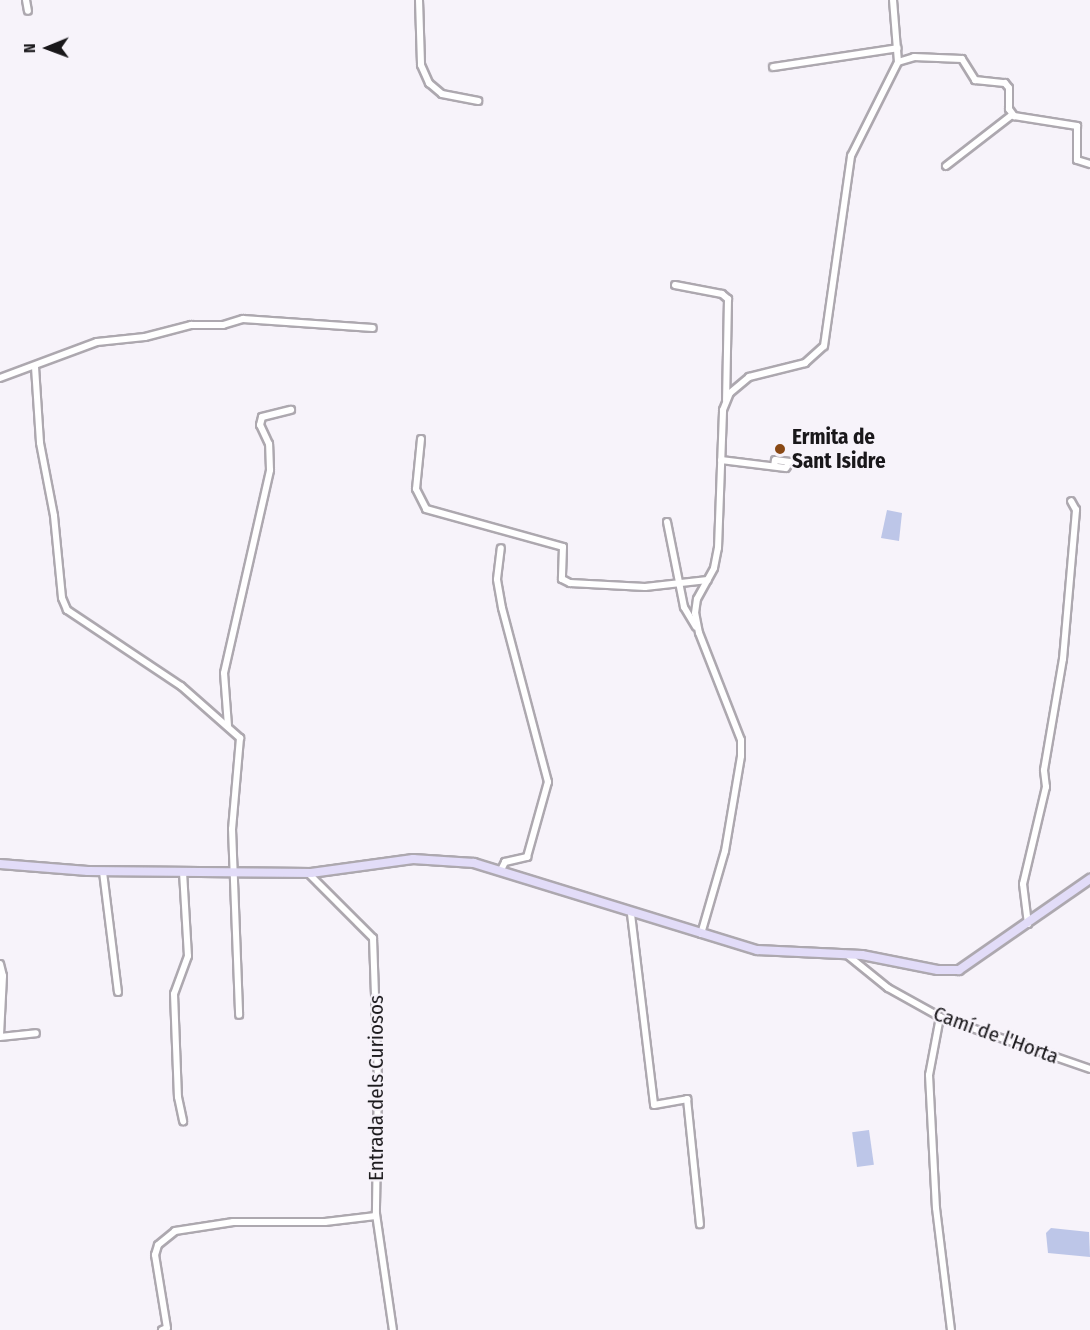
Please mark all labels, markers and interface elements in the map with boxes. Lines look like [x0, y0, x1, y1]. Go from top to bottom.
north arrow [18, 18, 78, 78]
text: N [20, 43, 39, 53]
place label: Ermita de Sant Isidre [792, 424, 886, 474]
marker: Ermita de Sant Isidre [773, 442, 787, 456]
street label: Entrada dels Curiosos [363, 995, 389, 1181]
street label: Camí de l'Horta [930, 1001, 1062, 1069]

